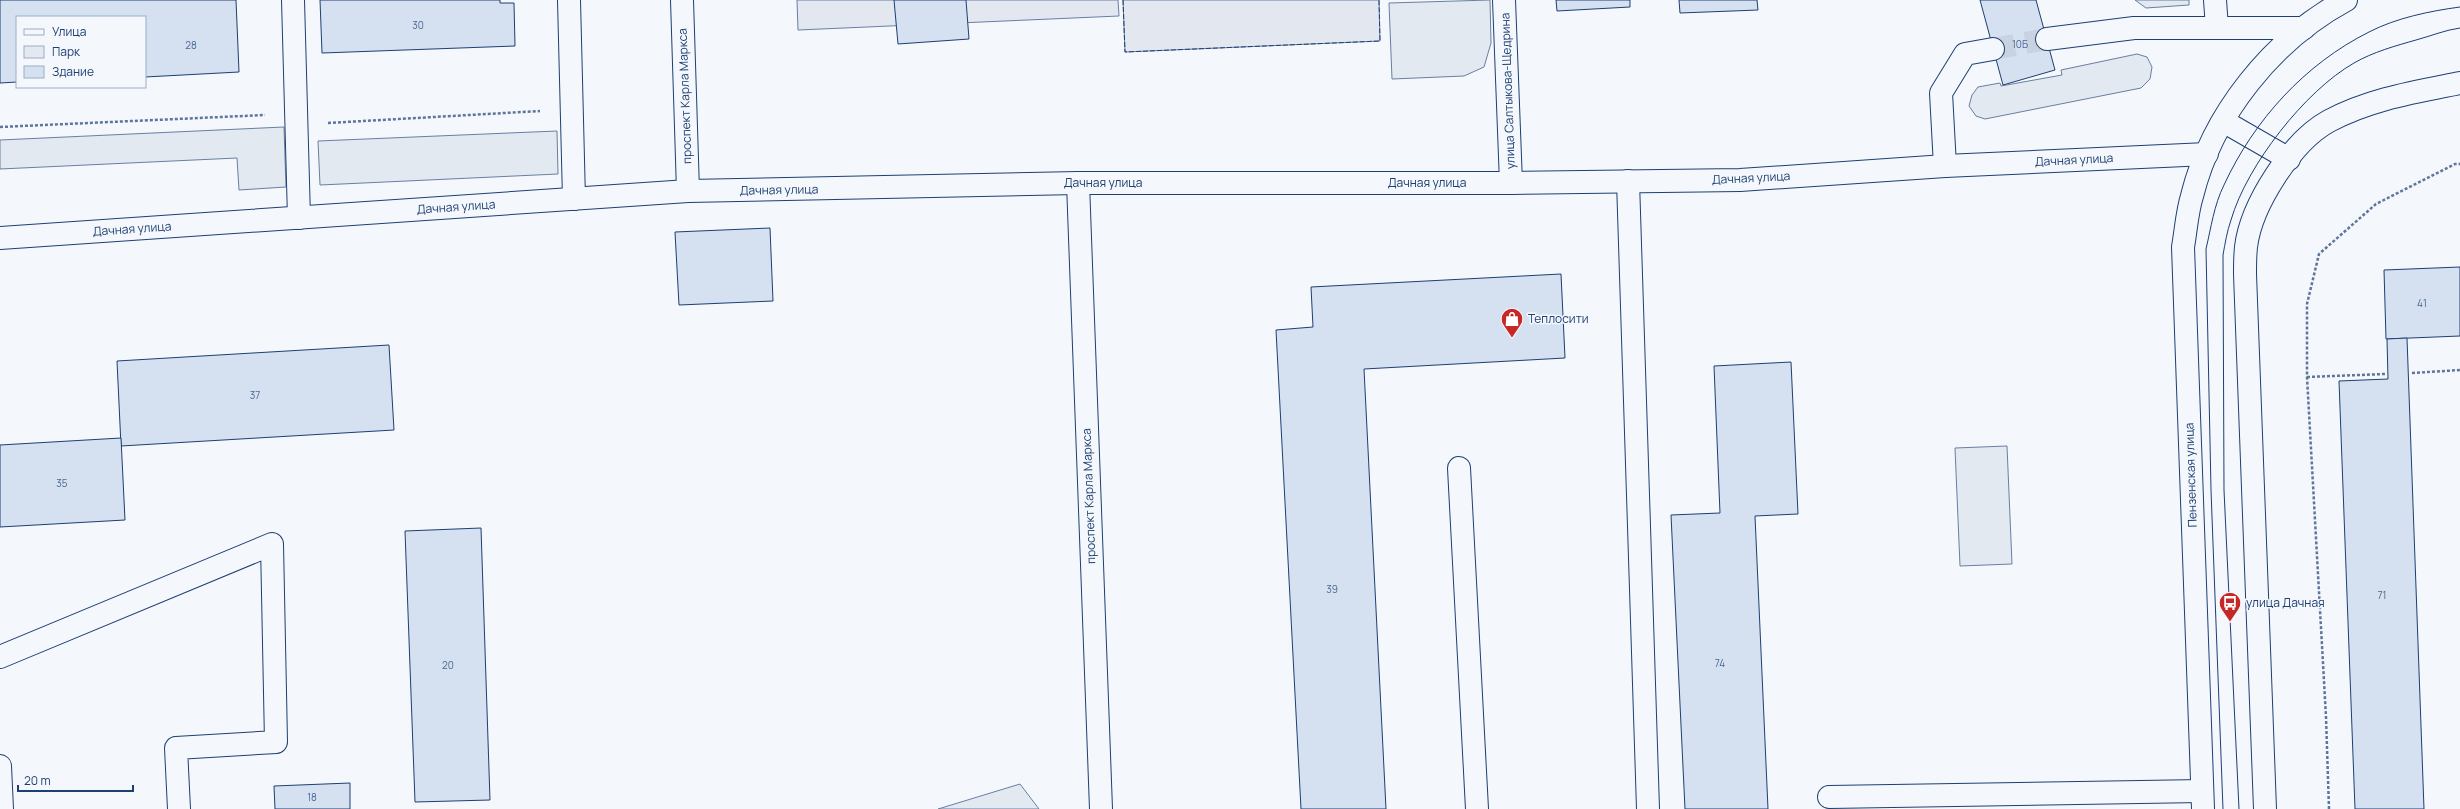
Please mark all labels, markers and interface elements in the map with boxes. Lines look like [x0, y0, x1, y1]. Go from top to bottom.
street label: улица Салтыкова-Щедрина [1496, 12, 1519, 170]
legend [16, 16, 146, 88]
house number: 30 [412, 18, 424, 32]
text: Улица [52, 23, 86, 40]
street label: проспект Карла Маркса [674, 28, 695, 164]
house number: 10Б [2012, 37, 2028, 51]
house number: 28 [185, 38, 197, 52]
text: Парк [52, 43, 81, 60]
text: Здание [52, 63, 94, 80]
street label: Дачная улица [2034, 149, 2114, 170]
street label: Дачная улица [1711, 167, 1791, 188]
street label: Дачная улица [1064, 174, 1142, 191]
street label: Дачная улица [1388, 174, 1466, 191]
street label: Дачная улица [739, 180, 819, 199]
street label: Дачная улица [416, 195, 496, 218]
street label: Дачная улица [92, 217, 172, 240]
house number: 41 [2417, 296, 2427, 310]
shop icon: Теплосити [1499, 306, 1525, 339]
place label: Теплосити [1528, 310, 1589, 327]
house number: 37 [250, 388, 260, 402]
street label: Пензенская улица [2180, 422, 2201, 528]
street label: проспект Карла Маркса [1078, 428, 1099, 564]
house number: 35 [56, 476, 68, 490]
house number: 39 [1326, 582, 1338, 596]
house number: 71 [2378, 588, 2386, 602]
bus stop icon: улица Дачная [2217, 590, 2243, 623]
place label: улица Дачная [2246, 594, 2325, 611]
house number: 74 [1715, 656, 1725, 670]
house number: 20 [442, 658, 454, 672]
scale bar [18, 767, 133, 793]
text: 20 m [24, 772, 51, 789]
house number: 18 [307, 790, 317, 804]

